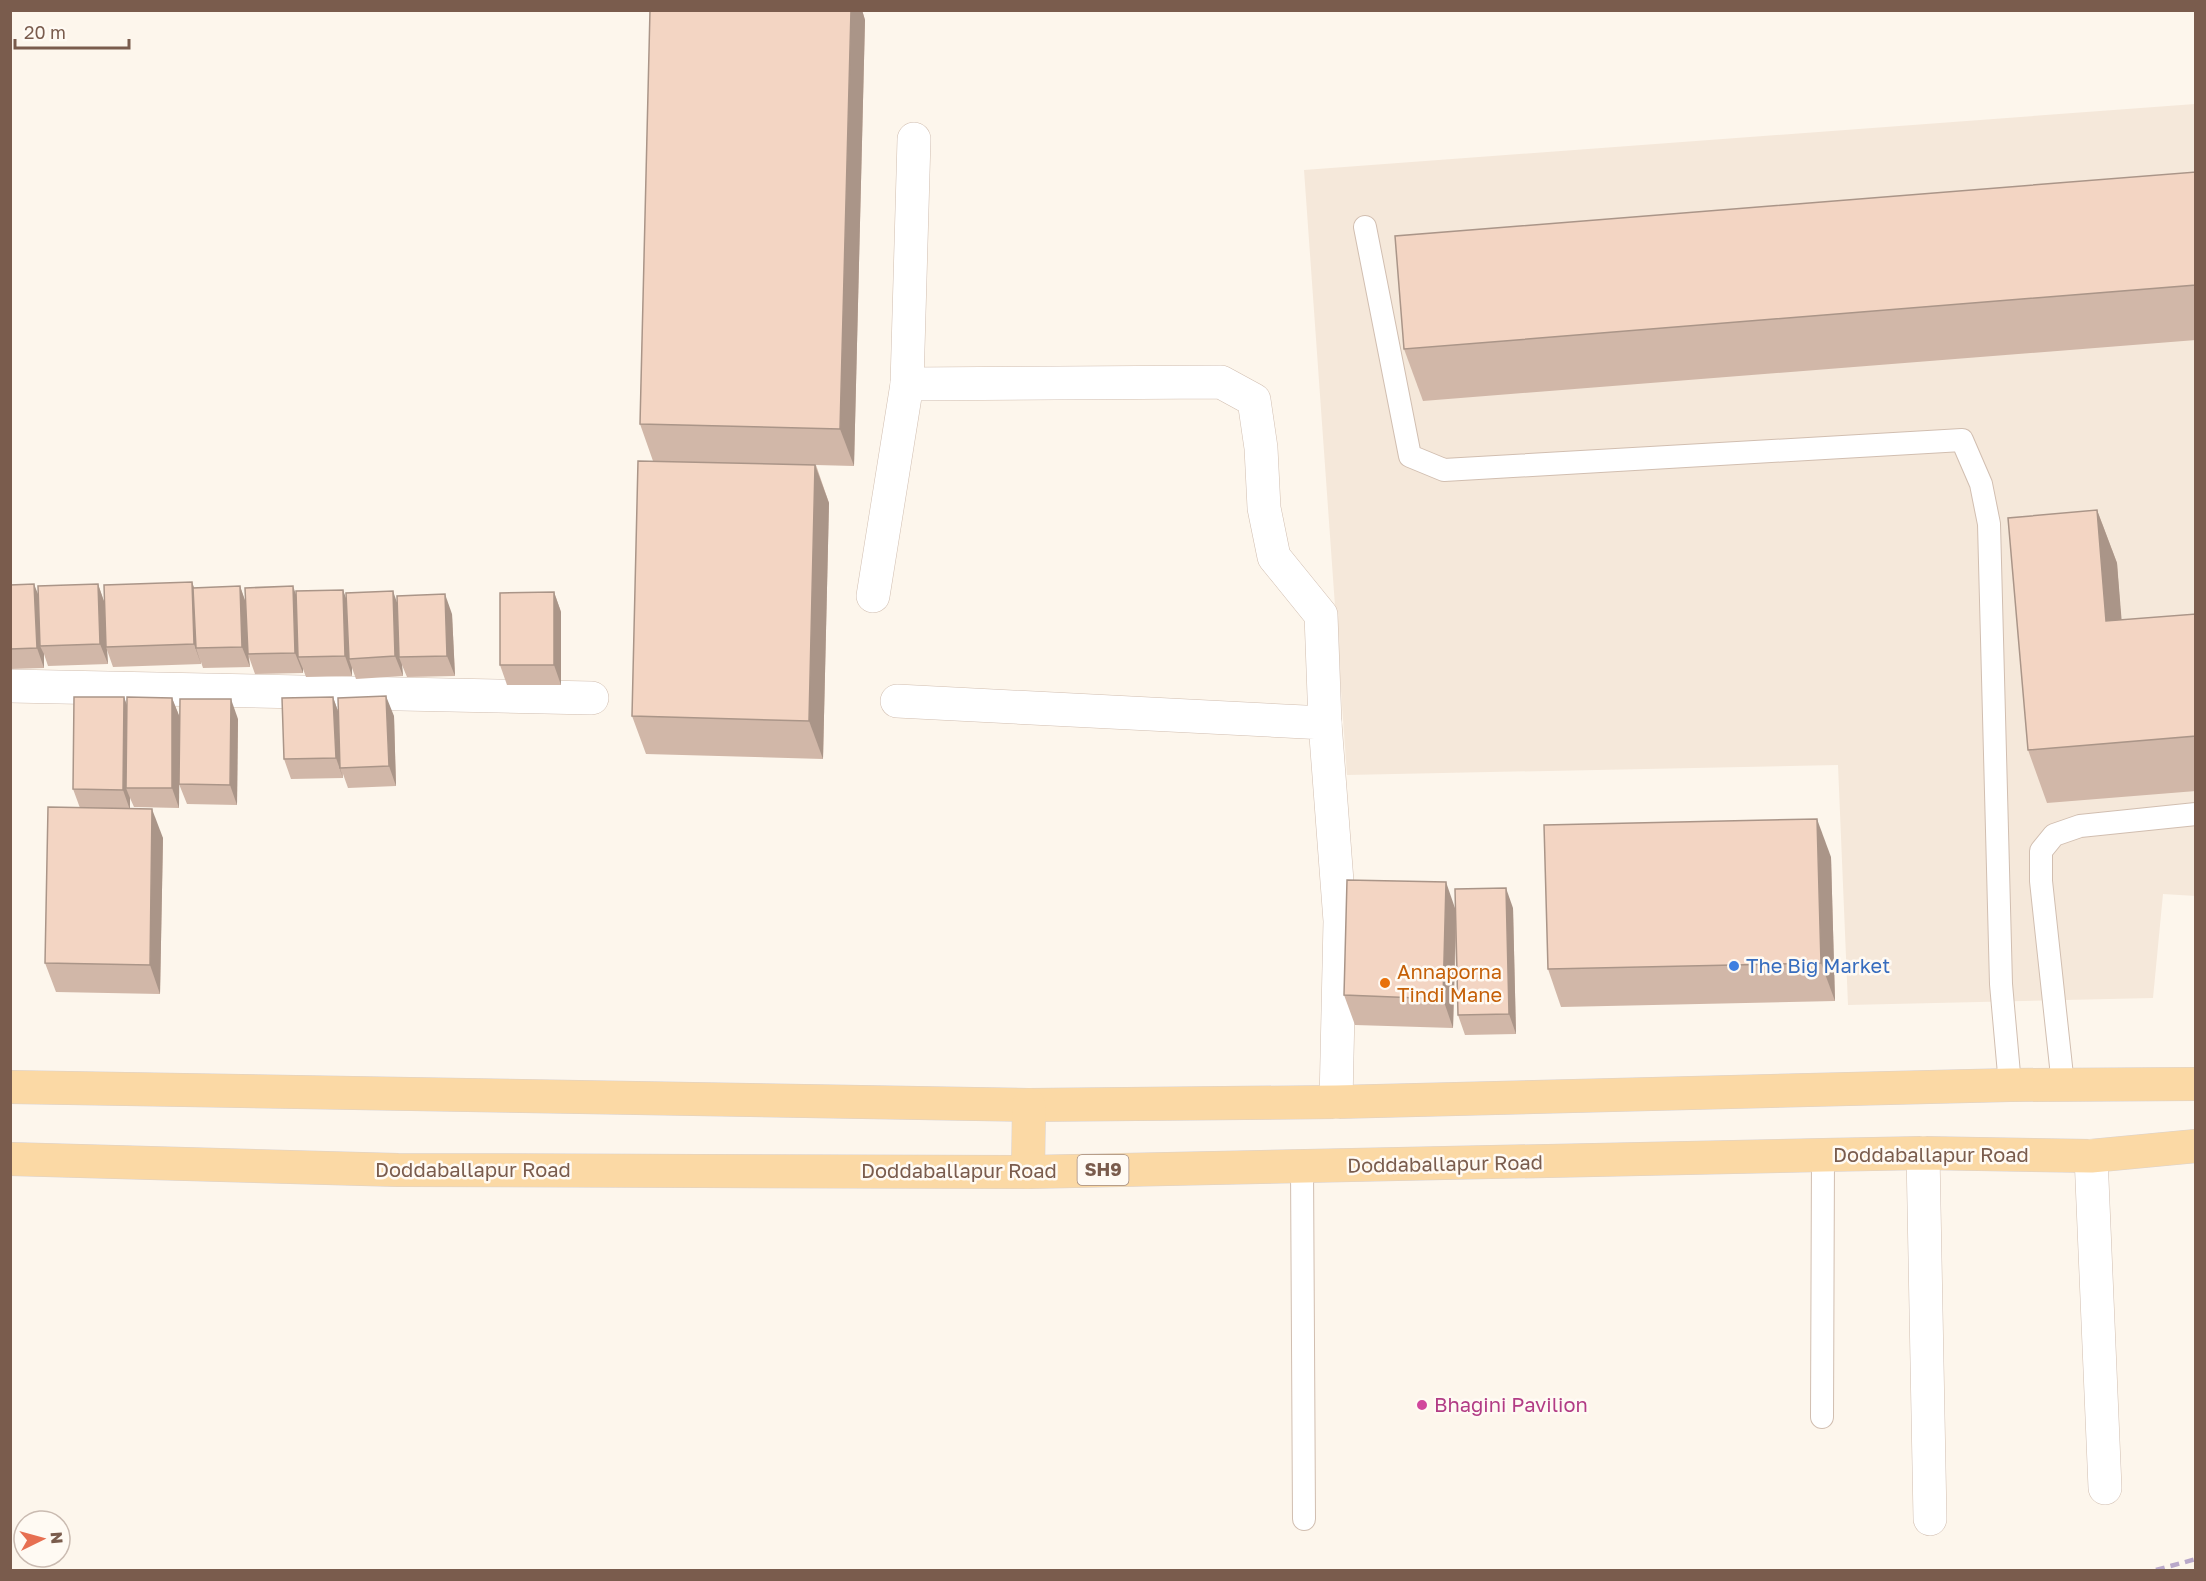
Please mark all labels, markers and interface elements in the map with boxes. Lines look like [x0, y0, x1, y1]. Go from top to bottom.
scale bar [15, 12, 129, 50]
text: 20 m [24, 21, 66, 43]
place label: The Big Market [1746, 953, 1890, 977]
place label: Annaporna Tindi Mane [1397, 959, 1502, 1006]
marker: The Big Market [1727, 959, 1741, 973]
marker: Annaporna Tindi Mane [1378, 976, 1392, 990]
street label: Doddaballapur Road [1833, 1142, 2029, 1166]
street label: Doddaballapur Road [1347, 1149, 1543, 1177]
road number: SH9 [1078, 1155, 1128, 1185]
street label: Doddaballapur Road [375, 1157, 571, 1181]
street label: Doddaballapur Road [861, 1158, 1057, 1182]
place label: Bhagini Pavilion [1434, 1392, 1588, 1416]
marker: Bhagini Pavilion [1415, 1398, 1429, 1412]
north arrow [12, 1509, 72, 1569]
text: N [46, 1531, 67, 1545]

